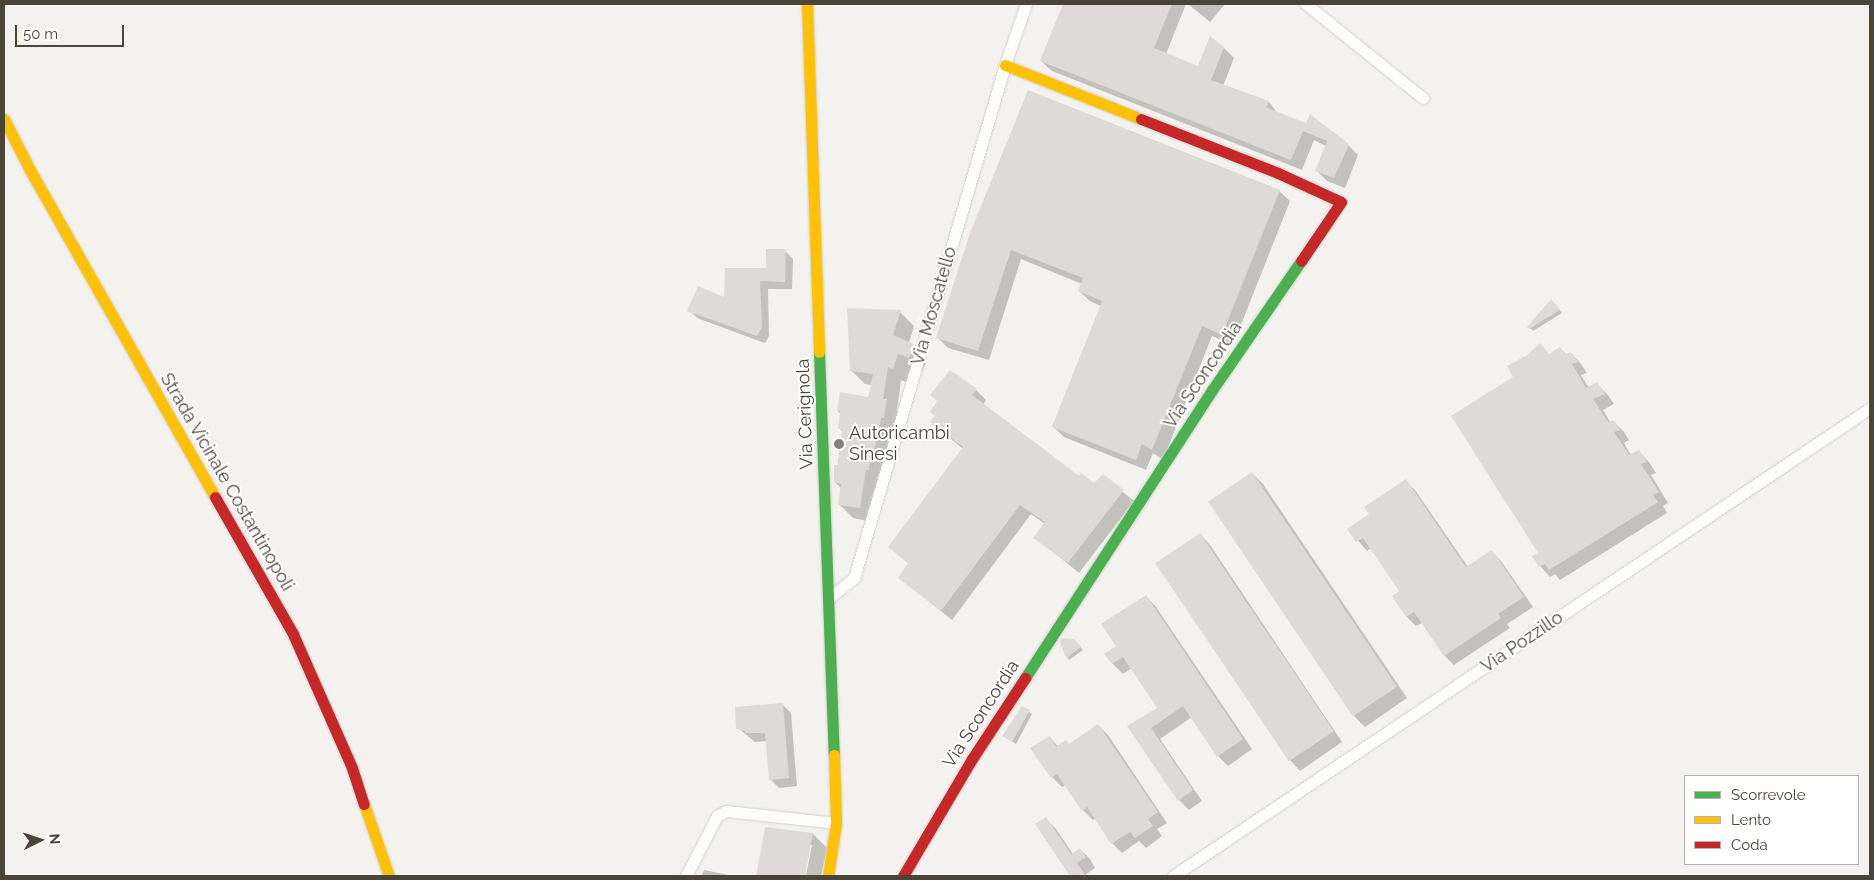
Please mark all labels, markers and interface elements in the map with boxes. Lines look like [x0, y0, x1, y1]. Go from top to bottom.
scale bar [18, 15, 126, 47]
text: 50 m [23, 25, 58, 43]
street label: Via Moscatello [907, 244, 961, 368]
street label: Via Sconcordia [1159, 318, 1247, 432]
street label: Via Cerignola [792, 358, 818, 470]
street label: Strada Vicinale Costantinopoli [156, 369, 298, 595]
place label: Autoricambi Sinesi [849, 423, 950, 466]
marker: Autoricambi Sinesi [833, 438, 845, 450]
street label: Via Pozzillo [1477, 607, 1567, 677]
street label: Via Sconcordia [938, 656, 1024, 772]
legend [1684, 775, 1859, 865]
text: Scorrevole [1731, 786, 1806, 804]
text: Lento [1731, 811, 1771, 829]
north arrow [15, 815, 65, 865]
text: N [47, 833, 63, 845]
text: Coda [1731, 836, 1768, 854]

